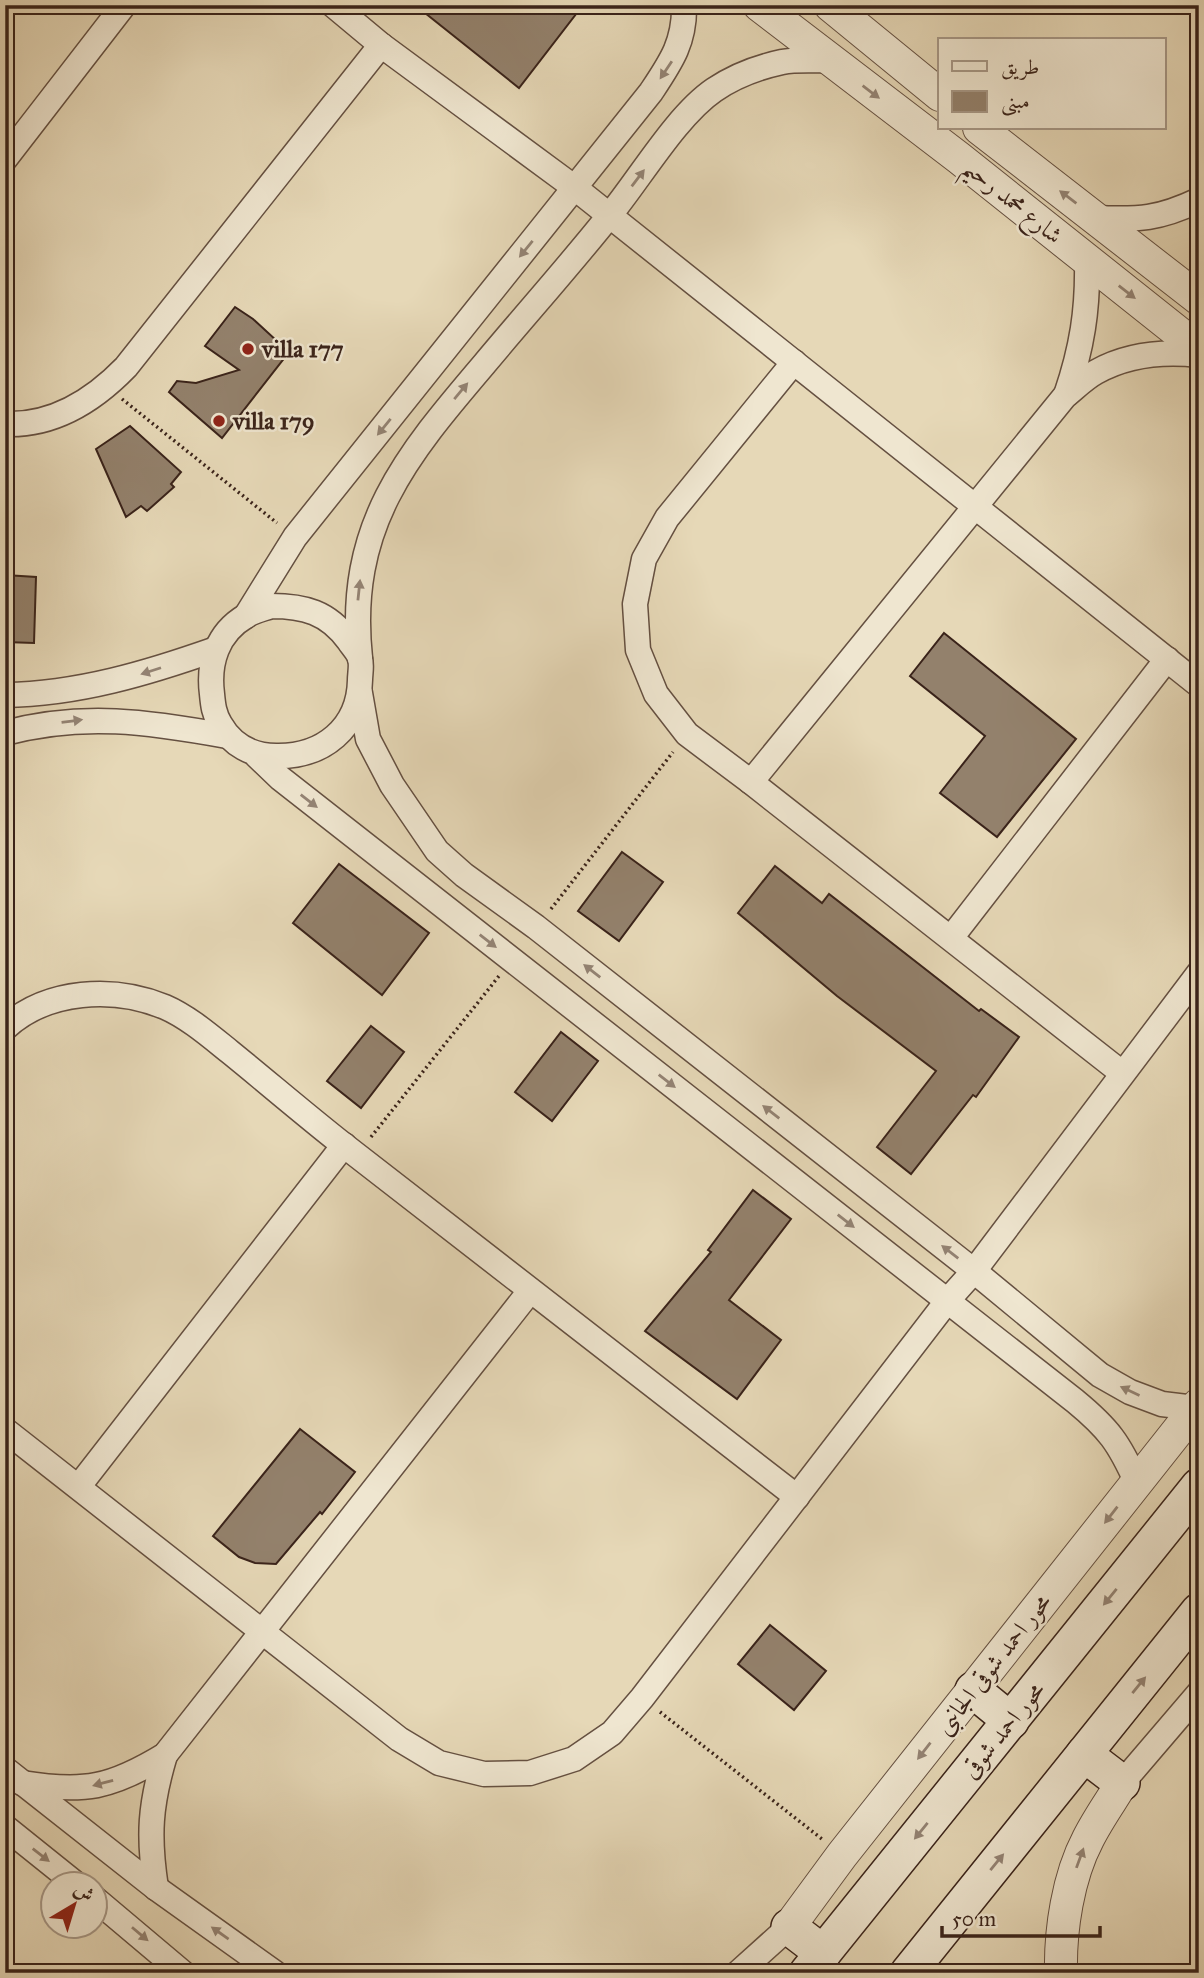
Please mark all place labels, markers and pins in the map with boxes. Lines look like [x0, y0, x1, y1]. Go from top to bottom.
place label: villa 177 [261, 334, 344, 364]
marker: villa 177 [240, 341, 256, 357]
place label: villa 179 [232, 406, 315, 436]
marker: villa 179 [211, 413, 227, 429]

